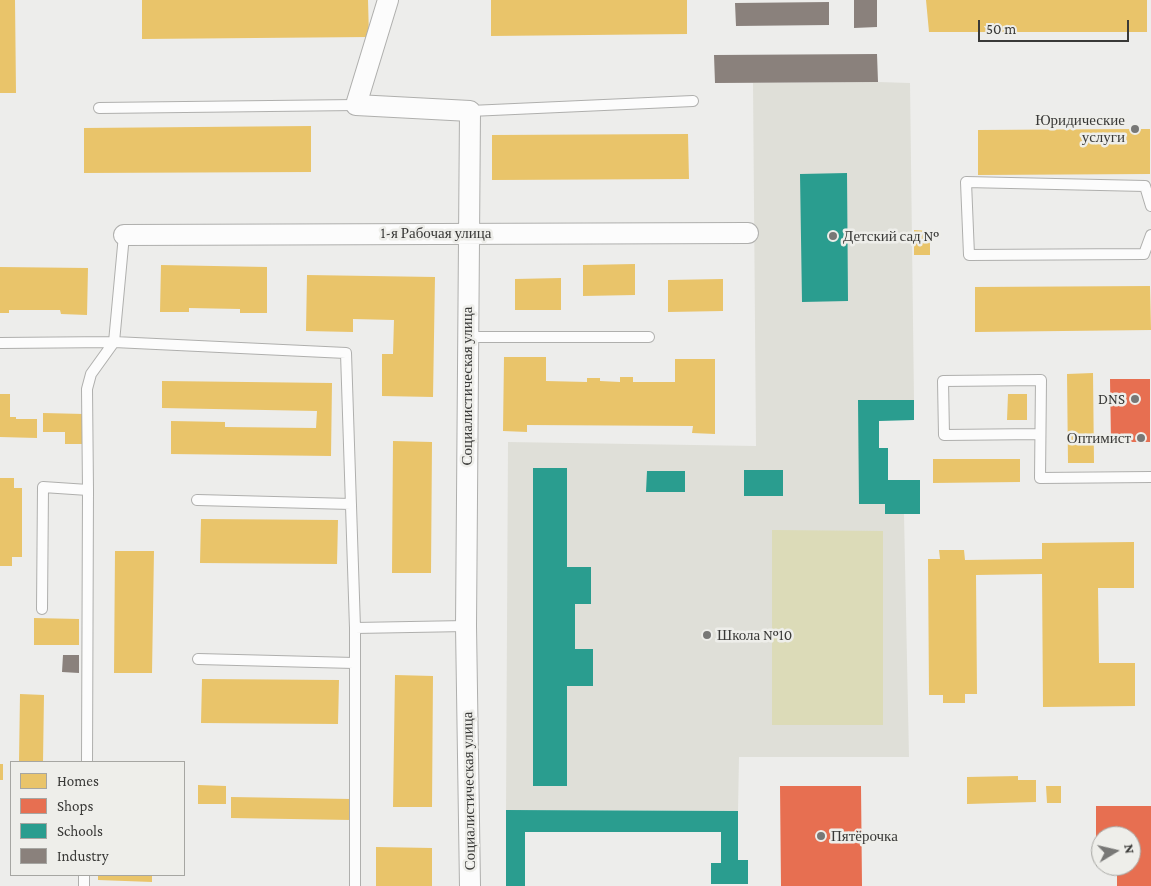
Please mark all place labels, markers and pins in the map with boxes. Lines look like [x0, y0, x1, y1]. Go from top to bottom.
place label: Юридические услуги [1035, 111, 1125, 146]
marker: Юридические услуги [1129, 123, 1141, 135]
place label: Детский сад № [843, 227, 939, 245]
marker: Детский сад № [827, 230, 839, 242]
place label: DNS [1098, 390, 1125, 408]
marker: DNS [1129, 393, 1141, 405]
place label: Оптимист [1067, 429, 1131, 447]
marker: Оптимист [1135, 432, 1147, 444]
place label: Школа №10 [717, 626, 792, 644]
marker: Школа №10 [701, 629, 713, 641]
place label: Пятёрочка [831, 827, 898, 845]
marker: Пятёрочка [815, 830, 827, 842]

